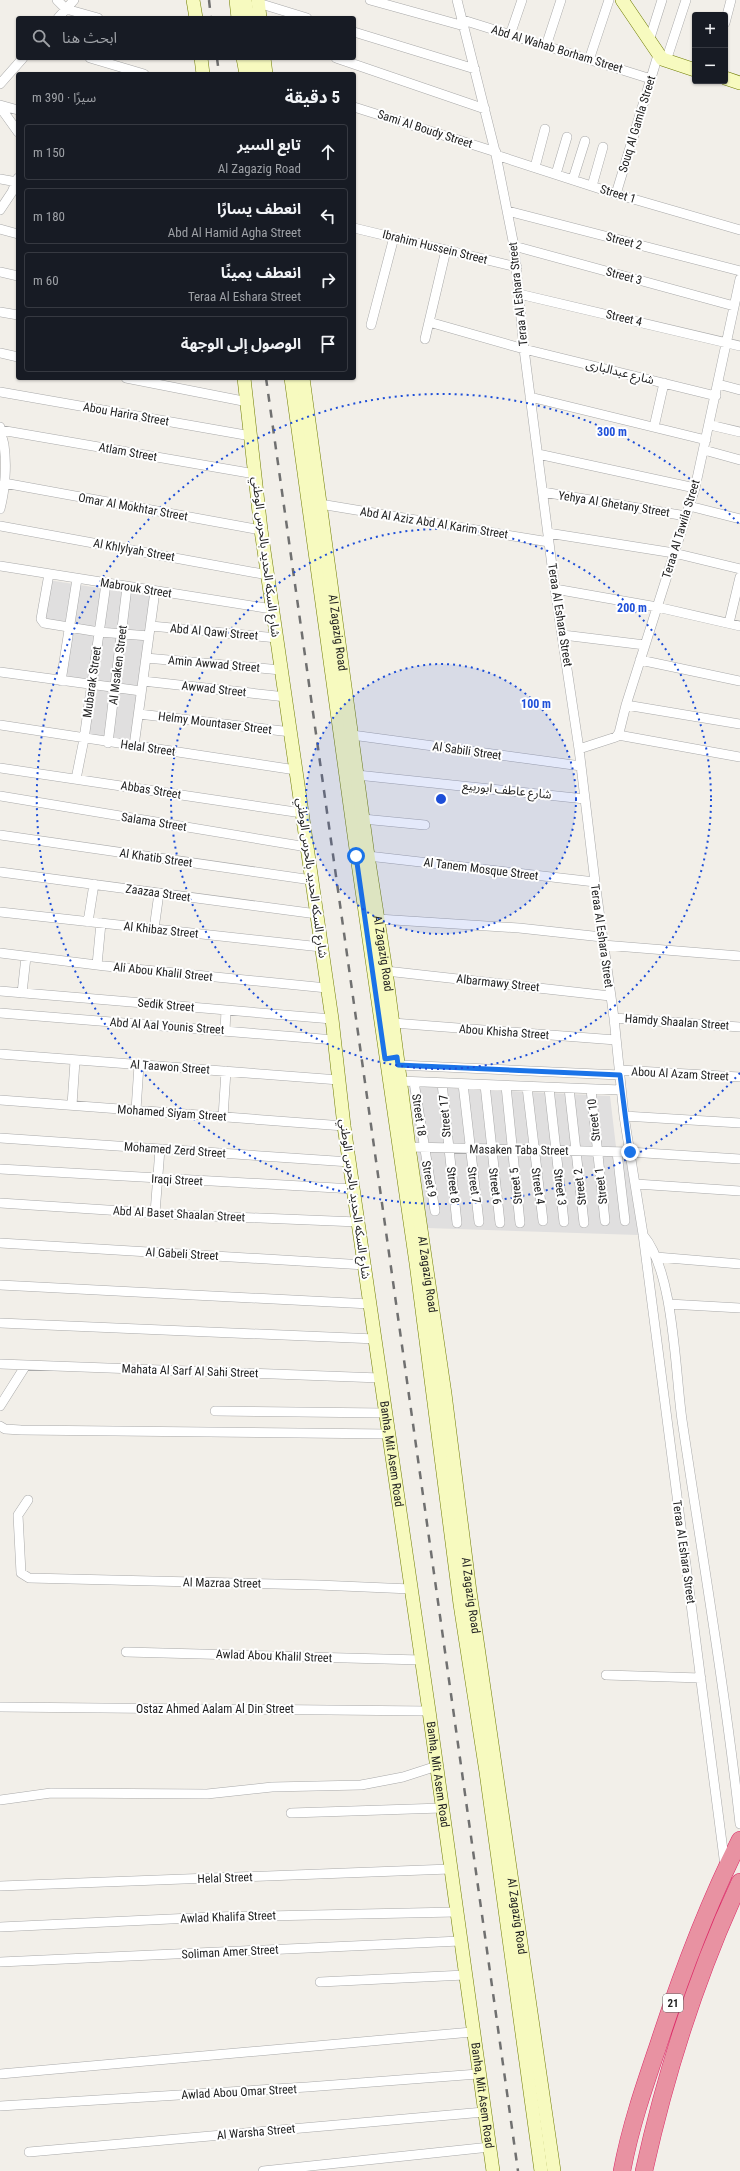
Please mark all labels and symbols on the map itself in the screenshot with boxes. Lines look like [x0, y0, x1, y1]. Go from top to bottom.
street label: Abd Al Wahab Borham Street [490, 22, 625, 76]
street label: Souq Al Gamla Street [616, 73, 659, 174]
street label: Sami Al Boudy Street [376, 107, 475, 151]
street label: Street 1 [598, 182, 638, 206]
street label: Ibrahim Hussein Street [381, 227, 489, 267]
street label: Street 2 [604, 229, 644, 253]
street label: Teraa Al Eshara Street [506, 241, 530, 347]
street label: Street 3 [604, 264, 644, 288]
street label: Street 4 [604, 307, 644, 329]
street label: شارع عبدالبارى [584, 357, 656, 389]
street label: Abou Harira Street [82, 400, 171, 429]
text: 300 m [597, 425, 627, 439]
street label: Atlam Street [98, 440, 159, 464]
street label: شارع السكه الحديد بالحرس الوطني [246, 476, 283, 638]
street label: Teraa Al Tawila Street [659, 478, 703, 580]
street label: Yehya Al Ghetany Street [557, 488, 671, 520]
street label: Omar Al Mokhtar Street [77, 490, 189, 524]
street label: Abd Al Aziz Abd Al Karim Street [359, 504, 509, 542]
street label: Al Khlylyah Street [92, 536, 176, 564]
street label: Teraa Al Eshara Street [545, 562, 575, 668]
street label: Mabrouk Street [99, 575, 173, 601]
street label: Al Zagazig Road [326, 594, 350, 672]
text: 200 m [617, 601, 647, 615]
street label: Abd Al Qawi Street [169, 621, 259, 643]
street label: Al Msaken Street [106, 624, 130, 706]
street label: Mubarak Street [80, 645, 104, 719]
street label: Amin Awwad Street [167, 653, 261, 675]
street label: Awwad Street [181, 679, 247, 699]
text: 100 m [521, 697, 551, 711]
street label: Helmy Mountaser Street [157, 709, 273, 737]
street label: Helal Street [120, 737, 177, 759]
street label: Al Sabili Street [432, 739, 503, 763]
street label: Abbas Street [120, 778, 183, 802]
street label: شارع عاطف ابوربيع [462, 778, 552, 804]
centre of rings [434, 792, 448, 806]
street label: شارع السكه الحديد بالحرس الوطني [291, 797, 330, 959]
street label: Salama Street [120, 810, 188, 834]
street label: Al Khatib Street [119, 846, 194, 870]
route start [347, 847, 365, 865]
street label: Al Tanem Mosque Street [423, 855, 540, 883]
street label: Zaazaa Street [125, 882, 192, 905]
street label: Teraa Al Eshara Street [588, 883, 616, 989]
street label: Al Zagazig Road [370, 914, 396, 992]
street label: Al Khibaz Street [123, 919, 200, 941]
street label: Ali Abou Khalil Street [113, 960, 214, 984]
street label: Albarmawy Street [456, 972, 541, 994]
street label: Sedik Street [137, 996, 195, 1014]
street label: Hamdy Shaalan Street [624, 1011, 730, 1033]
street label: Abd Al Aal Younis Street [109, 1015, 225, 1037]
street label: Abou Khisha Street [458, 1022, 550, 1042]
street label: Al Taawon Street [130, 1057, 211, 1077]
street label: Abou Al Azam Street [631, 1064, 730, 1084]
street label: Street 18 [409, 1093, 429, 1137]
street label: Street 17 [436, 1094, 454, 1138]
street label: Street 10 [585, 1098, 603, 1142]
street label: Mohamed Siyam Street [117, 1102, 228, 1124]
street label: شارع السكه الحديد بالحرس الوطني [334, 1118, 373, 1280]
street label: Mohamed Zerd Street [124, 1139, 227, 1161]
street label: Masaken Taba Street [469, 1142, 569, 1158]
route end [621, 1143, 639, 1161]
street label: Street 9 [419, 1160, 439, 1198]
street label: Street 8 [444, 1166, 462, 1204]
street label: Street 7 [465, 1166, 484, 1204]
street label: Street 6 [486, 1167, 504, 1205]
street label: Street 5 [507, 1167, 525, 1205]
street label: Street 4 [529, 1167, 548, 1205]
street label: Street 1 [592, 1167, 610, 1205]
street label: Street 3 [551, 1168, 569, 1206]
street label: Street 2 [571, 1168, 589, 1206]
street label: Iraqi Street [151, 1172, 204, 1188]
street label: Abd Al Baset Shaalan Street [113, 1204, 246, 1224]
street label: Al Zagazig Road [415, 1235, 440, 1314]
street label: Al Gabeli Street [145, 1245, 219, 1263]
street label: Mahata Al Sarf Al Sahi Street [121, 1362, 259, 1380]
street label: Banha, Mit Asem Road [377, 1400, 406, 1508]
street label: Teraa Al Eshara Street [670, 1499, 698, 1605]
street label: Al Zagazig Road [459, 1556, 483, 1635]
street label: Al Mazraa Street [183, 1575, 262, 1591]
street label: Awlad Abou Khalil Street [216, 1647, 333, 1665]
street label: Ostaz Ahmed Aalam Al Din Street [136, 1702, 294, 1716]
street label: Banha, Mit Asem Road [424, 1721, 452, 1828]
street label: Helal Street [197, 1870, 253, 1886]
street label: Al Zagazig Road [505, 1877, 529, 1955]
street label: Awlad Khalifa Street [180, 1908, 277, 1926]
street label: Soliman Amer Street [181, 1942, 279, 1962]
road number: 21 [663, 1994, 683, 2012]
street label: Banha, Mit Asem Road [468, 2041, 497, 2149]
street label: Awlad Abou Omar Street [181, 2082, 298, 2102]
street label: Al Warsha Street [216, 2122, 296, 2142]

